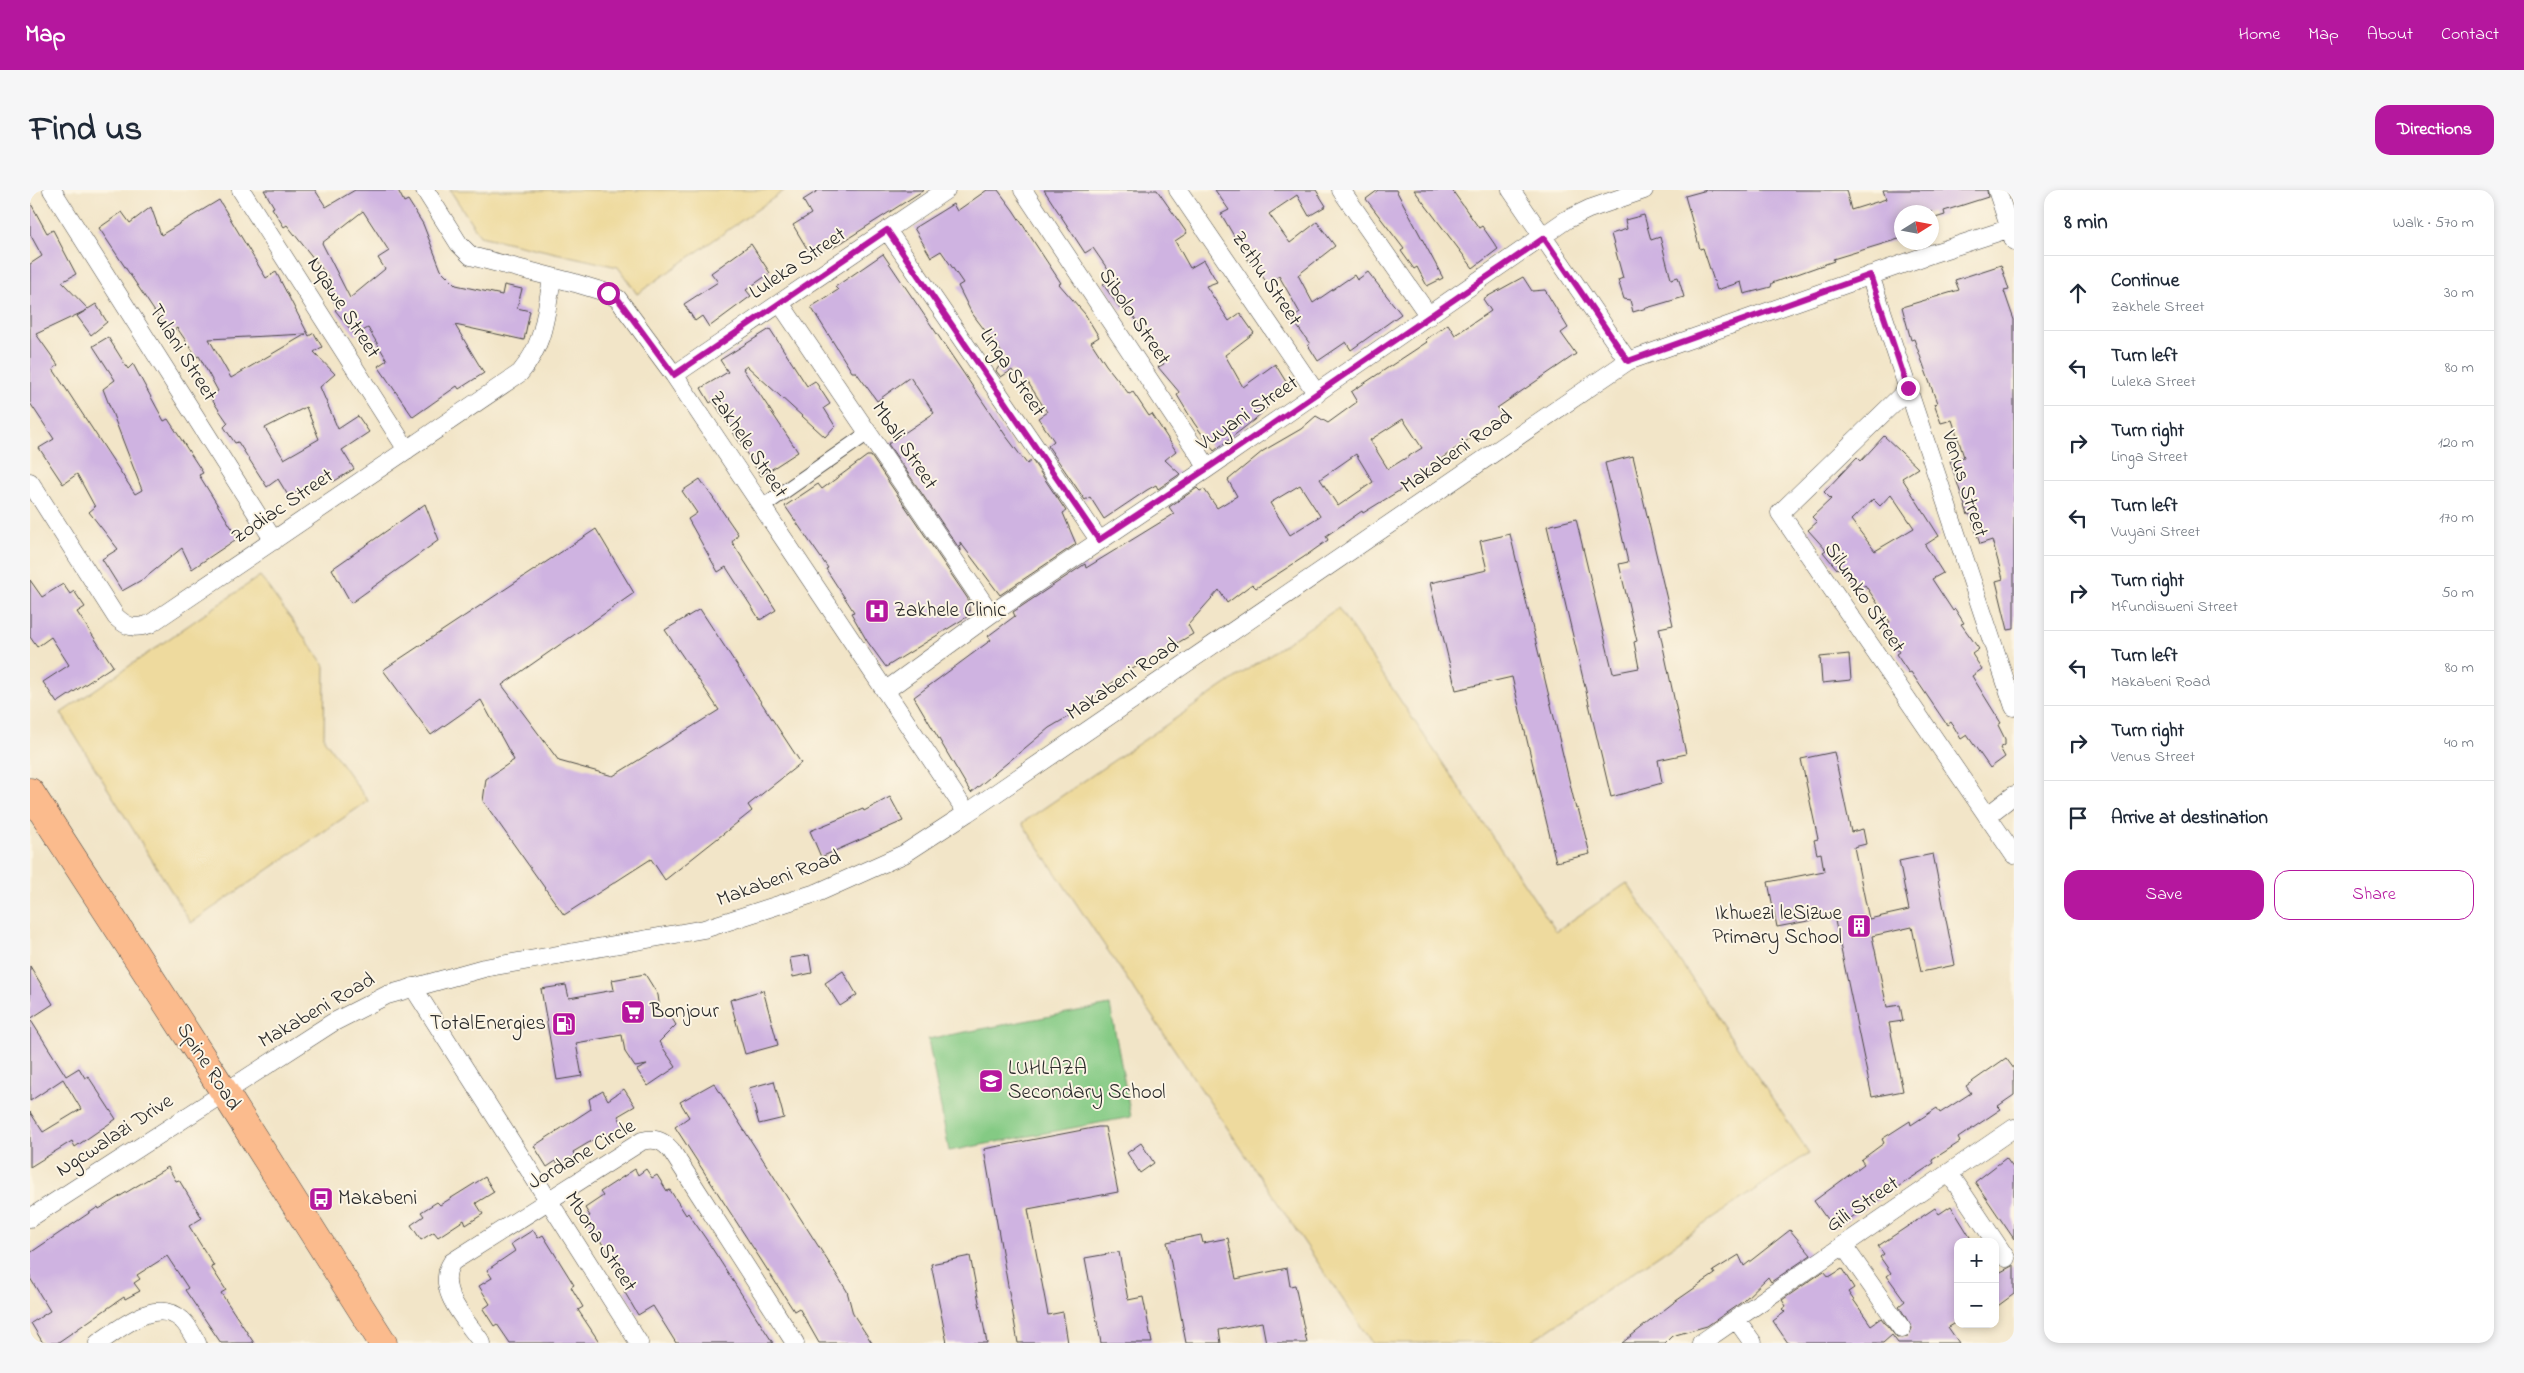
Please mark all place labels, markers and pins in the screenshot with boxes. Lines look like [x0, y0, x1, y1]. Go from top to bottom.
place label: Zakhele Clinic [894, 596, 1007, 626]
hospital icon: Zakhele Clinic [864, 598, 890, 624]
place label: Ikhwezi leSizwe Primary School [1712, 899, 1843, 955]
building icon: Ikhwezi leSizwe Primary School [1846, 913, 1872, 939]
place label: Bonjour [649, 997, 719, 1027]
supermarket icon: Bonjour [620, 999, 646, 1025]
place label: TotalEnergies [430, 1009, 546, 1041]
fuel station icon: TotalEnergies [551, 1011, 577, 1037]
place label: LUHLAZA Secondary School [1008, 1054, 1166, 1110]
school or university icon: LUHLAZA Secondary School [978, 1068, 1004, 1094]
place label: Makabeni [338, 1184, 417, 1214]
bus stop icon: Makabeni [308, 1186, 334, 1212]

